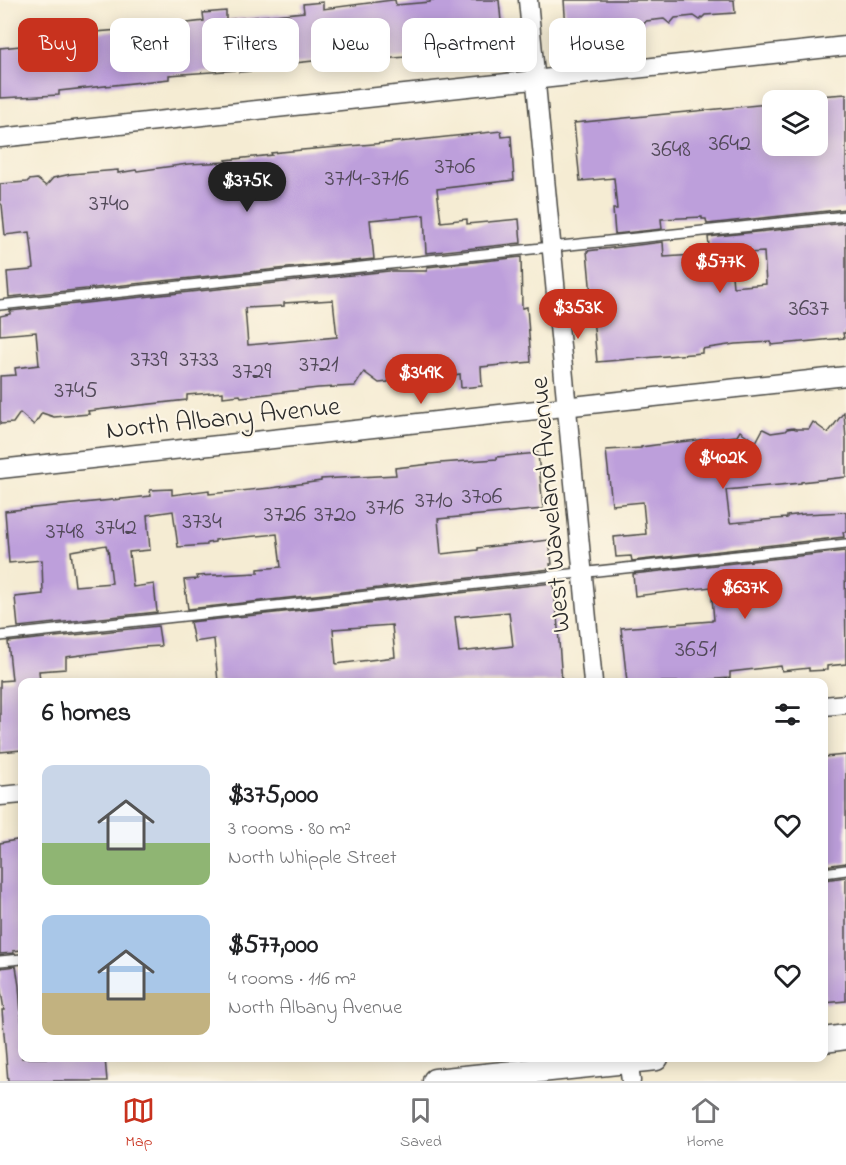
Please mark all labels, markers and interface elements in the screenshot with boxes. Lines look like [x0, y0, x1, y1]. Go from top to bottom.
chip: Buy [18, 18, 98, 72]
chip: Rent [110, 18, 190, 72]
chip: Filters [202, 18, 299, 72]
chip: New [311, 18, 390, 72]
chip: Apartment [402, 18, 537, 72]
chip: House [549, 18, 646, 72]
map controls [762, 90, 828, 156]
button: layers [762, 90, 828, 156]
house number: 3642 [709, 127, 751, 162]
house number: 3648 [651, 133, 691, 168]
house number: 3706 [435, 150, 476, 185]
pin: $375K [205, 162, 289, 213]
house number: 3714-3716 [325, 162, 410, 197]
text: $375K [222, 167, 272, 196]
house number: 3740 [89, 187, 129, 222]
pin: $577K [678, 243, 762, 294]
text: $577K [695, 248, 745, 277]
pin: $353K [536, 289, 620, 340]
house number: 3637 [789, 292, 829, 327]
text: $353K [553, 294, 603, 323]
house number: 3739 [131, 343, 168, 378]
house number: 3733 [179, 343, 219, 378]
house number: 3721 [299, 348, 339, 383]
pin: $349K [379, 354, 463, 405]
house number: 3729 [233, 355, 272, 390]
text: $349K [399, 359, 443, 388]
house number: 3745 [54, 374, 98, 409]
street label: West Waveland Avenue [521, 374, 582, 634]
street label: North Albany Avenue [104, 388, 343, 451]
pin: $402K [681, 439, 765, 490]
text: $402K [699, 444, 747, 473]
house number: 3706 [462, 480, 503, 515]
house number: 3710 [415, 484, 453, 519]
house number: 3716 [366, 491, 404, 526]
house number: 3726 [264, 498, 307, 533]
house number: 3720 [314, 498, 356, 533]
house number: 3734 [182, 505, 222, 540]
house number: 3742 [95, 511, 137, 546]
house number: 3748 [46, 515, 84, 550]
pin: $637K [703, 569, 787, 620]
text: $637K [721, 574, 769, 603]
house number: 3651 [675, 633, 717, 668]
text: 6 homes [42, 695, 131, 733]
icon: filters [771, 698, 804, 731]
text: $375,000 [228, 777, 318, 815]
icon: home [90, 789, 162, 861]
icon: heart [771, 809, 804, 842]
text: 3 rooms · 80 m² [228, 815, 351, 844]
text: North Whipple Street [228, 844, 397, 873]
text: $577,000 [228, 927, 318, 965]
icon: home [90, 939, 162, 1011]
icon: heart [771, 959, 804, 992]
text: 4 rooms · 116 m² [228, 965, 356, 994]
text: North Albany Avenue [228, 994, 402, 1023]
tab: Map [122, 1094, 155, 1154]
tab: Saved [400, 1094, 442, 1154]
tab: Home [686, 1094, 724, 1154]

